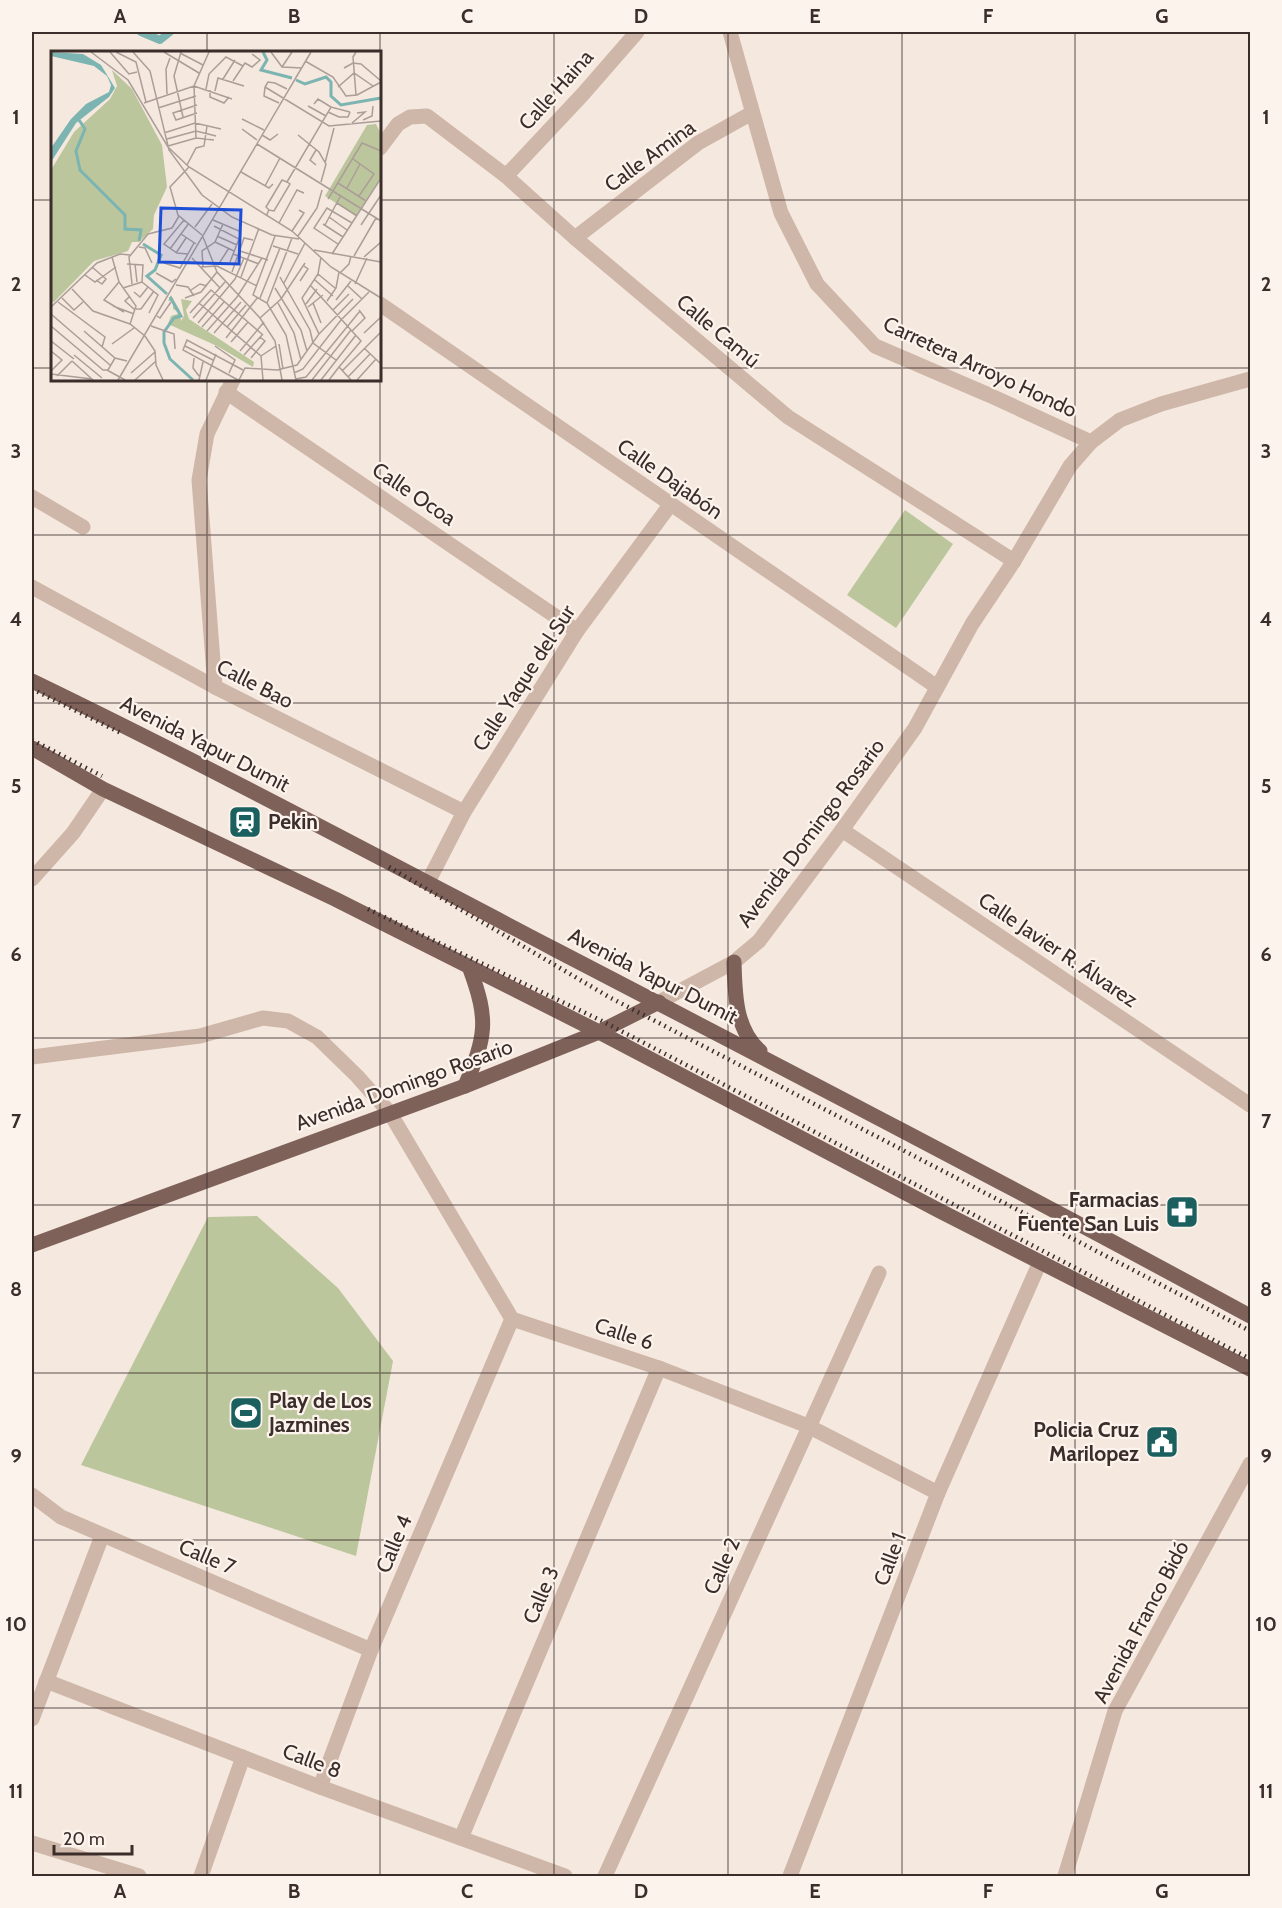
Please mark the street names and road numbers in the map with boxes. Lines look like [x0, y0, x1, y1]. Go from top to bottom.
street label: Calle Haina [513, 44, 598, 135]
street label: Calle Amina [600, 114, 700, 197]
street label: Calle Camú [672, 289, 765, 373]
street label: Carretera Arroyo Hondo [879, 311, 1081, 422]
street label: Calle Dajabón [612, 433, 728, 525]
street label: Calle Ocoa [368, 457, 461, 531]
street label: Calle Yaque del Sur [467, 600, 580, 755]
street label: Calle Bao [213, 654, 298, 713]
street label: Avenida Yapur Dumit [116, 690, 294, 797]
street label: Avenida Domingo Rosario [732, 734, 889, 932]
street label: Calle Javier R. Álvarez [974, 887, 1143, 1012]
street label: Avenida Yapur Dumit [564, 922, 742, 1029]
street label: Avenida Domingo Rosario [292, 1034, 516, 1135]
street label: Calle 6 [592, 1312, 657, 1355]
street label: Calle 4 [370, 1511, 417, 1577]
street label: Calle 1 [868, 1529, 911, 1589]
street label: Calle 7 [175, 1534, 240, 1580]
street label: Calle 2 [698, 1534, 745, 1598]
street label: Avenida Franco Bidó [1087, 1537, 1194, 1707]
street label: Calle 3 [517, 1562, 564, 1627]
street label: Calle 8 [279, 1738, 345, 1783]

